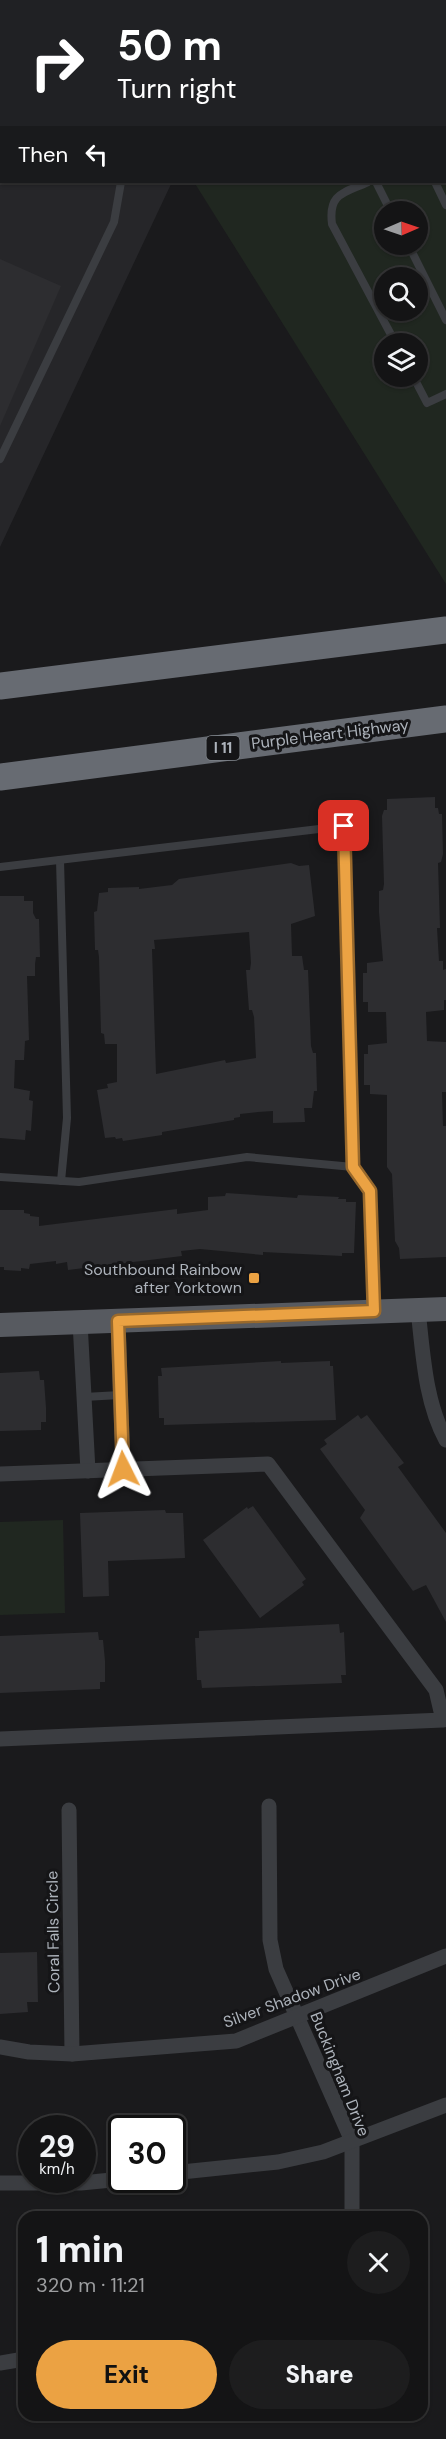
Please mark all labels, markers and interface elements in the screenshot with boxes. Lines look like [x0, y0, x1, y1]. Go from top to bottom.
text: 50 m [117, 18, 222, 73]
icon: right [18, 24, 96, 102]
text: Turn right [117, 71, 237, 106]
icon: left [80, 138, 113, 171]
text: Then [18, 140, 68, 169]
north arrow [374, 201, 428, 255]
map controls [374, 201, 428, 387]
button: search [374, 267, 428, 321]
button: layers [374, 333, 428, 387]
street label: Purple Heart Highway [250, 714, 410, 754]
road number: I 11 [206, 736, 240, 760]
pin [318, 800, 369, 851]
icon: arrive [327, 809, 360, 842]
place label: Southbound Rainbow after Yorktown [84, 1259, 242, 1298]
marker: Southbound Rainbow after Yorktown [247, 1271, 261, 1285]
position arrow [91, 1437, 155, 1501]
street label: Coral Falls Circle [41, 1871, 65, 1993]
street label: Silver Shadow Drive [220, 1963, 364, 2033]
street label: Buckingham Drive [305, 2009, 375, 2139]
speed limit sign: 30 [108, 2115, 186, 2193]
text: 29 [39, 2127, 75, 2166]
text: km/h [39, 2159, 75, 2179]
text: 1 min [36, 2226, 124, 2273]
button: close [347, 2231, 410, 2294]
text: 320 m · 11:21 [36, 2272, 145, 2298]
button: Exit [36, 2340, 217, 2409]
button: Share [229, 2340, 410, 2409]

